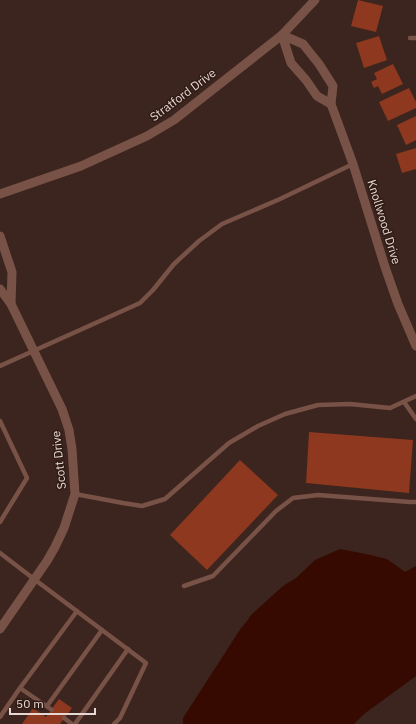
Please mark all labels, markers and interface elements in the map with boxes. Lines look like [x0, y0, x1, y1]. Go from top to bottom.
street label: Stratford Drive [147, 65, 219, 124]
street label: Knollwood Drive [364, 178, 405, 266]
street label: Scott Drive [48, 430, 69, 490]
scale bar [10, 690, 95, 716]
text: 50 m [16, 696, 44, 711]

